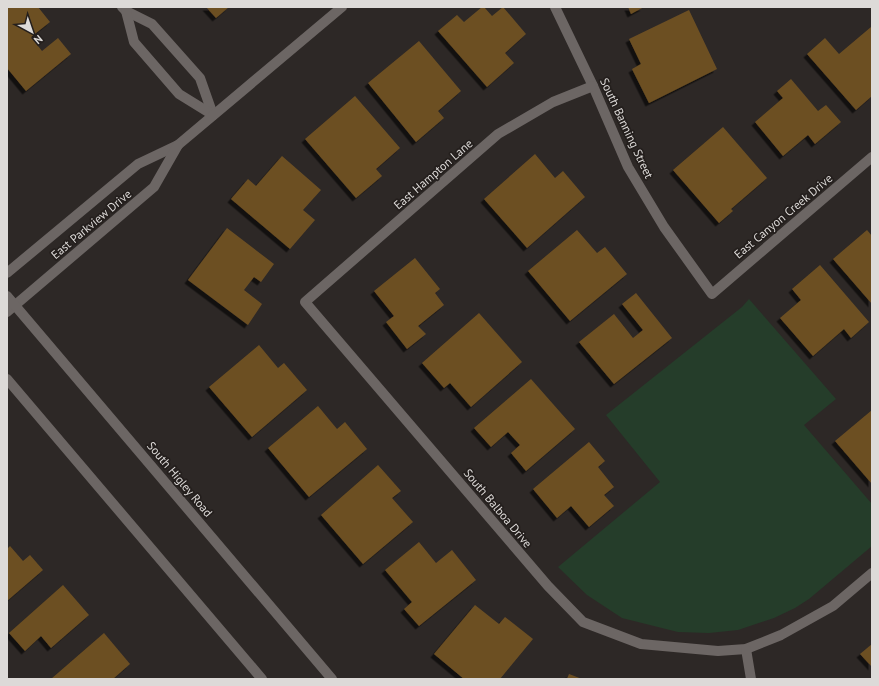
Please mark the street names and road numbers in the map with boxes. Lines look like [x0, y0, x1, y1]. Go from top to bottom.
street label: South Banning Street [597, 75, 657, 181]
street label: East Hampton Lane [390, 136, 476, 212]
street label: East Canyon Creek Drive [731, 170, 835, 262]
street label: East Parkview Drive [48, 186, 134, 262]
street label: South Higley Road [144, 438, 216, 520]
street label: South Balboa Drive [461, 465, 535, 551]

